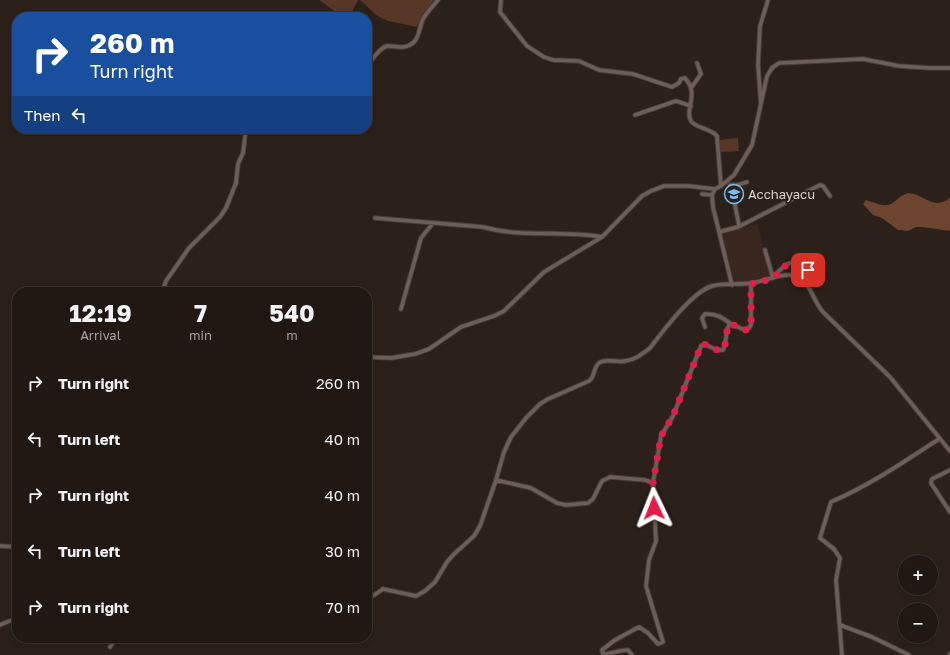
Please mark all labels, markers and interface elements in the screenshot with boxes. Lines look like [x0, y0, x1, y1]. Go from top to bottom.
text: 260 m [90, 26, 175, 59]
icon: right [24, 28, 76, 80]
text: Turn right [90, 60, 174, 82]
icon: left [68, 104, 90, 126]
text: Then [24, 106, 60, 124]
school or university icon: Acchayacu [723, 183, 745, 205]
place label: Acchayacu [748, 186, 815, 202]
pin [791, 253, 825, 287]
icon: arrive [797, 259, 819, 281]
text: 12:19 [69, 298, 132, 327]
text: 7 [194, 298, 207, 327]
text: 540 [269, 298, 315, 327]
text: Arrival [80, 327, 121, 343]
text: min [189, 327, 212, 343]
text: m [286, 327, 298, 343]
icon: right [24, 372, 46, 394]
text: Turn right [58, 374, 129, 392]
text: 260 m [316, 374, 360, 392]
icon: left [24, 428, 46, 450]
text: Turn left [58, 430, 120, 448]
text: 40 m [325, 430, 360, 448]
icon: right [24, 484, 46, 506]
text: Turn right [58, 486, 129, 504]
text: 40 m [325, 486, 360, 504]
position arrow [633, 487, 675, 529]
icon: left [24, 540, 46, 562]
text: Turn left [58, 542, 120, 560]
text: 30 m [325, 542, 360, 560]
map controls [898, 555, 938, 643]
button: + [898, 555, 938, 595]
icon: right [24, 596, 46, 618]
text: Turn right [58, 598, 129, 616]
text: 70 m [326, 598, 360, 616]
button: − [898, 603, 938, 643]

